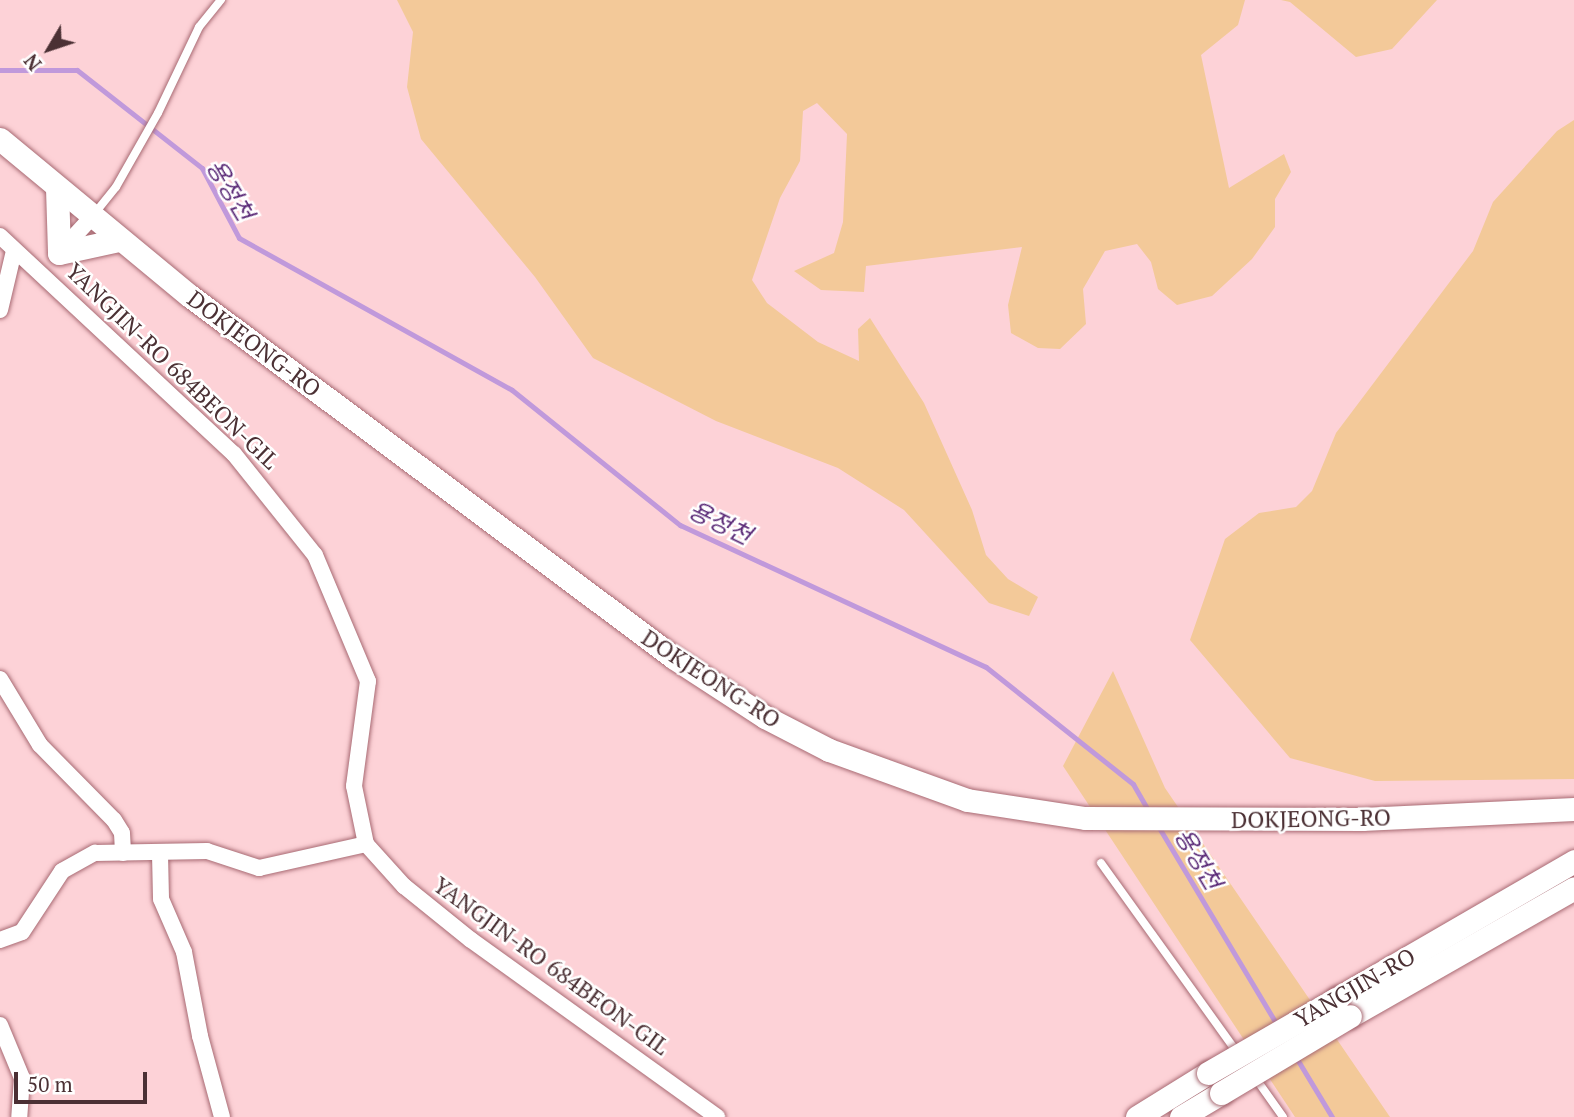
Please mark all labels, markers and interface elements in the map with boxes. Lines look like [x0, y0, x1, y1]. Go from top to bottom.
north arrow [14, 14, 84, 84]
text: N [18, 49, 47, 76]
water label: 용정천 [201, 154, 259, 226]
street label: YANGJIN-RO 684BEON-GIL [60, 257, 284, 475]
street label: DOKJEONG-RO [182, 285, 326, 403]
water label: 용정천 [684, 496, 756, 550]
street label: DOKJEONG-RO [636, 624, 786, 734]
street label: DOKJEONG-RO [1231, 804, 1391, 834]
water label: 용정천 [1169, 823, 1227, 895]
street label: YANGJIN-RO 684BEON-GIL [428, 871, 674, 1061]
street label: YANGJIN-RO [1290, 942, 1420, 1034]
scale bar [18, 1058, 150, 1102]
text: 50 m [27, 1070, 73, 1098]

